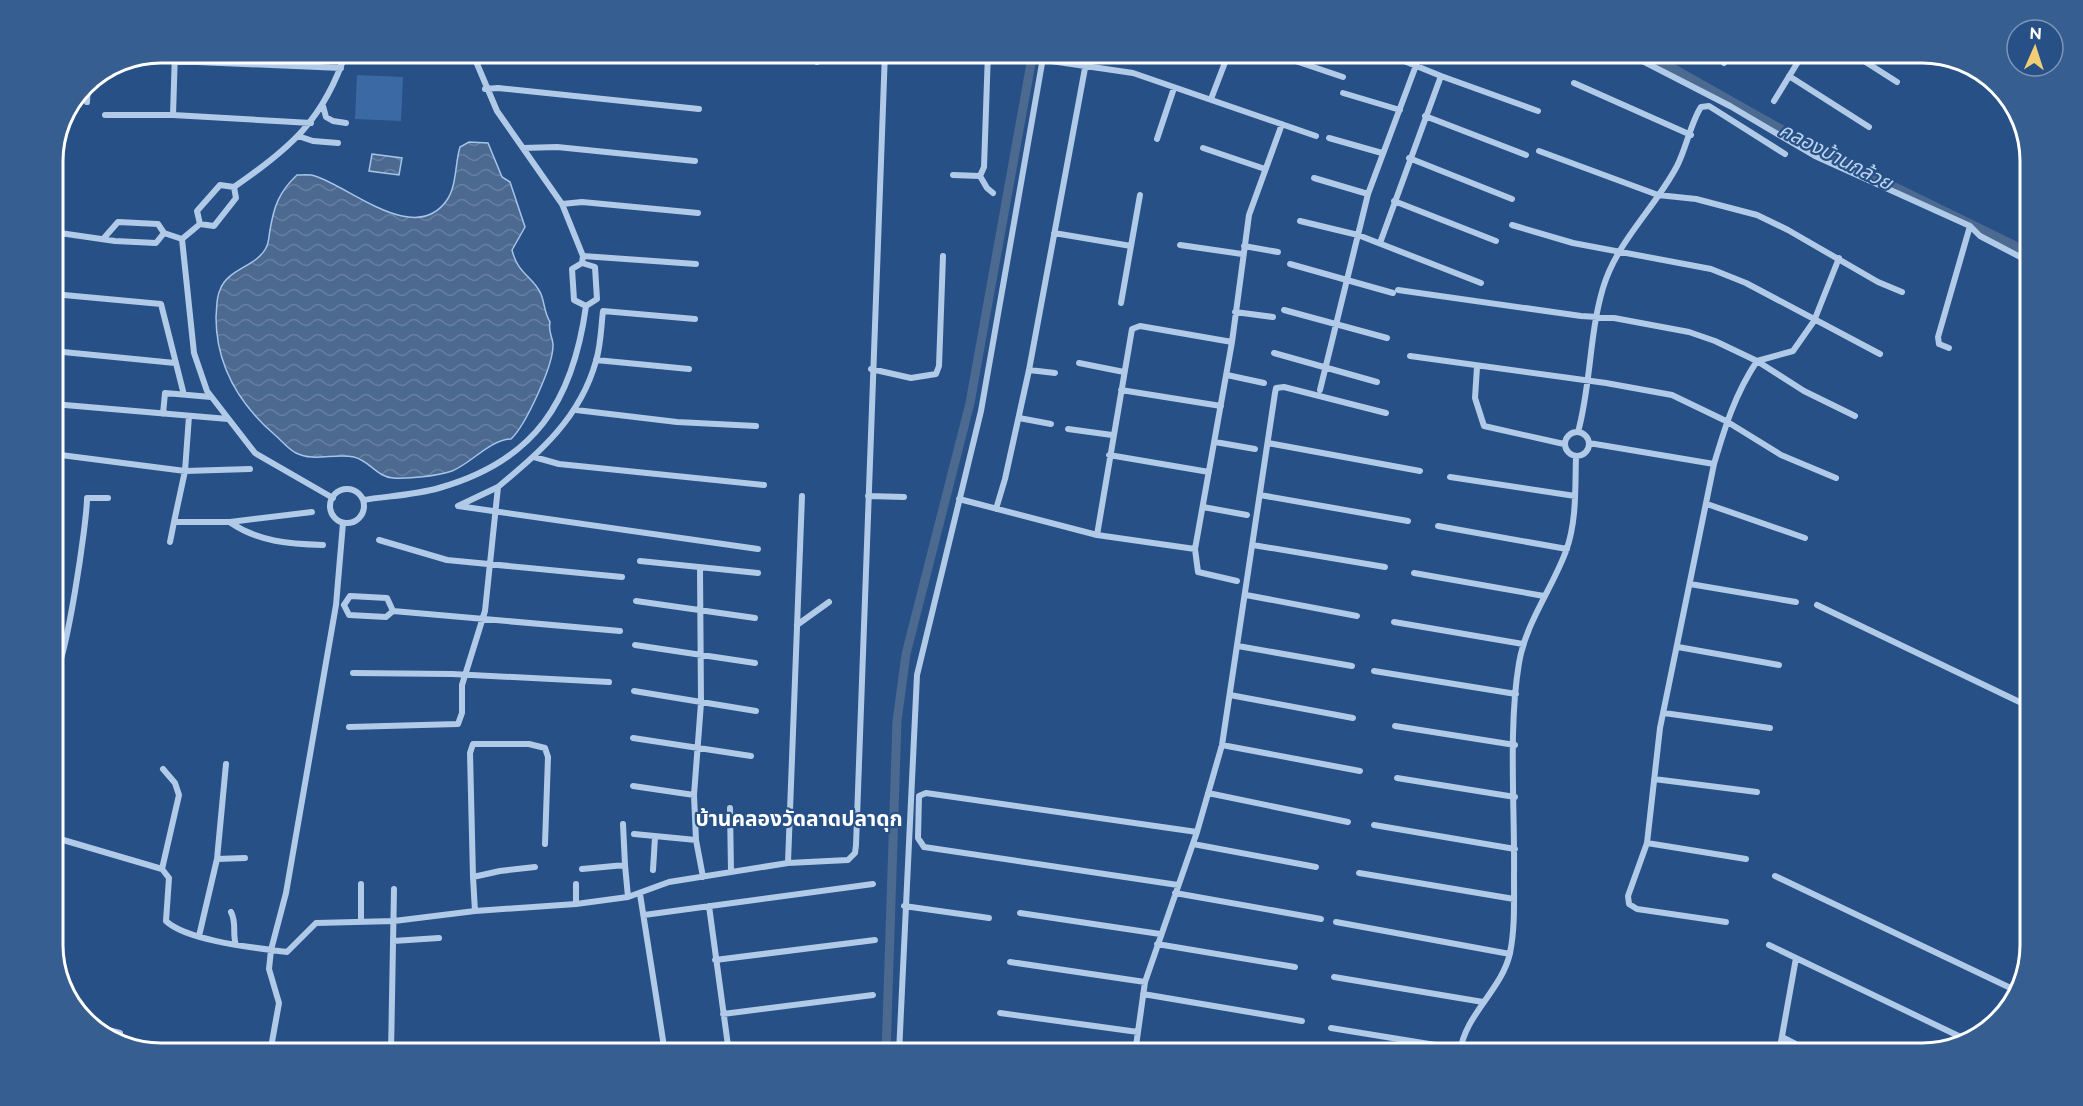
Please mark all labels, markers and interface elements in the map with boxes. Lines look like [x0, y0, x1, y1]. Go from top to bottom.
north arrow [2005, 18, 2065, 78]
text: N [2029, 24, 2042, 43]
water label: คลองบ้านกล้วย [1776, 117, 1898, 196]
district label: บ้านคลองวัดลาดปลาดุก [695, 806, 903, 832]

